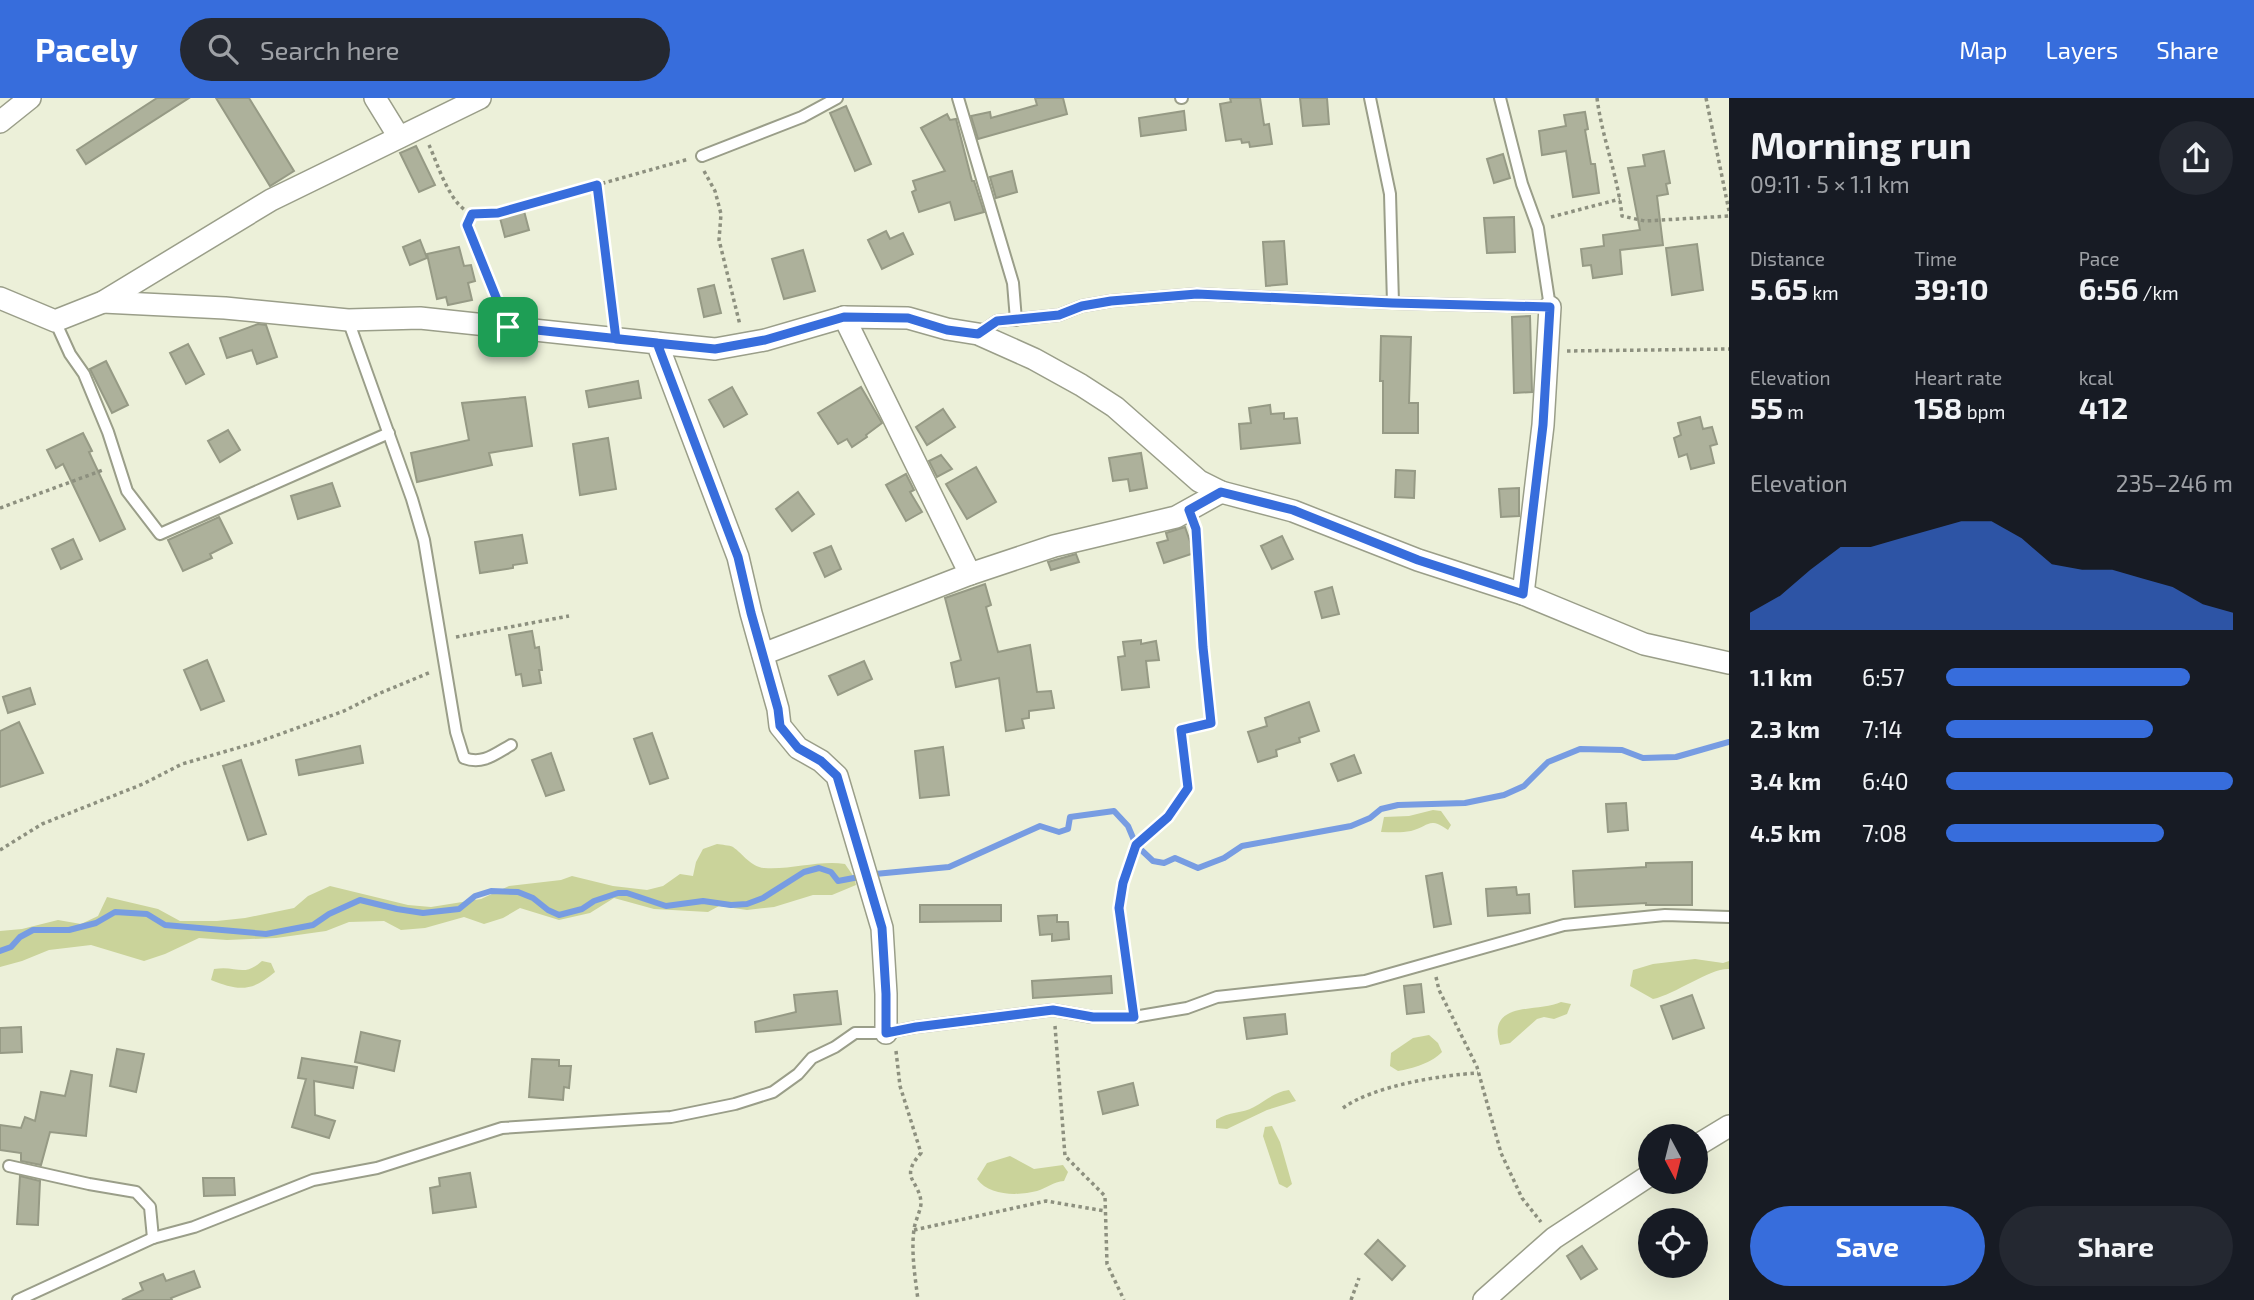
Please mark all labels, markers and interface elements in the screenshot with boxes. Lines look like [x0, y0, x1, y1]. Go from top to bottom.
search box [180, 18, 670, 81]
text: Pacely [35, 29, 138, 69]
icon: search [204, 30, 242, 68]
text: Search here [260, 34, 400, 65]
text: Map [1959, 35, 2007, 64]
text: Layers [2045, 35, 2118, 64]
text: Share [2156, 35, 2219, 64]
text: Morning run [1750, 121, 1971, 167]
button: share [2159, 121, 2233, 195]
text: 09:11 · 5 × 1.1 km [1750, 170, 1910, 198]
text: Distance [1750, 247, 1825, 270]
text: Time [1914, 247, 1957, 270]
text: Pace [2079, 247, 2120, 270]
text: 5.65 [1750, 270, 1808, 306]
text: 39:10 [1914, 270, 1989, 306]
text: 6:56 [2079, 270, 2138, 306]
text: km [1808, 281, 1839, 304]
text: /km [2138, 281, 2179, 304]
pin [478, 297, 538, 357]
icon: arrive [489, 308, 527, 346]
text: Elevation [1750, 366, 1831, 389]
text: Heart rate [1914, 366, 2002, 389]
text: kcal [2079, 366, 2113, 389]
text: 55 [1750, 389, 1783, 425]
text: 158 [1914, 389, 1963, 425]
text: 412 [2079, 389, 2128, 425]
text: m [1783, 400, 1804, 423]
text: bpm [1963, 400, 2005, 423]
text: Elevation [1750, 469, 1848, 497]
text: 235–246 m [2116, 469, 2233, 497]
text: 1.1 km [1750, 663, 1813, 691]
text: 6:57 [1862, 663, 1905, 691]
text: 2.3 km [1750, 715, 1820, 743]
text: 7:14 [1862, 715, 1903, 743]
text: 3.4 km [1750, 767, 1821, 795]
text: 6:40 [1862, 767, 1909, 795]
text: 4.5 km [1750, 819, 1821, 847]
text: 7:08 [1862, 819, 1907, 847]
north arrow [1638, 1124, 1708, 1194]
map controls [1638, 1124, 1708, 1278]
button: Save [1750, 1206, 1985, 1286]
button: Share [1999, 1206, 2233, 1286]
button: locate [1638, 1208, 1708, 1278]

